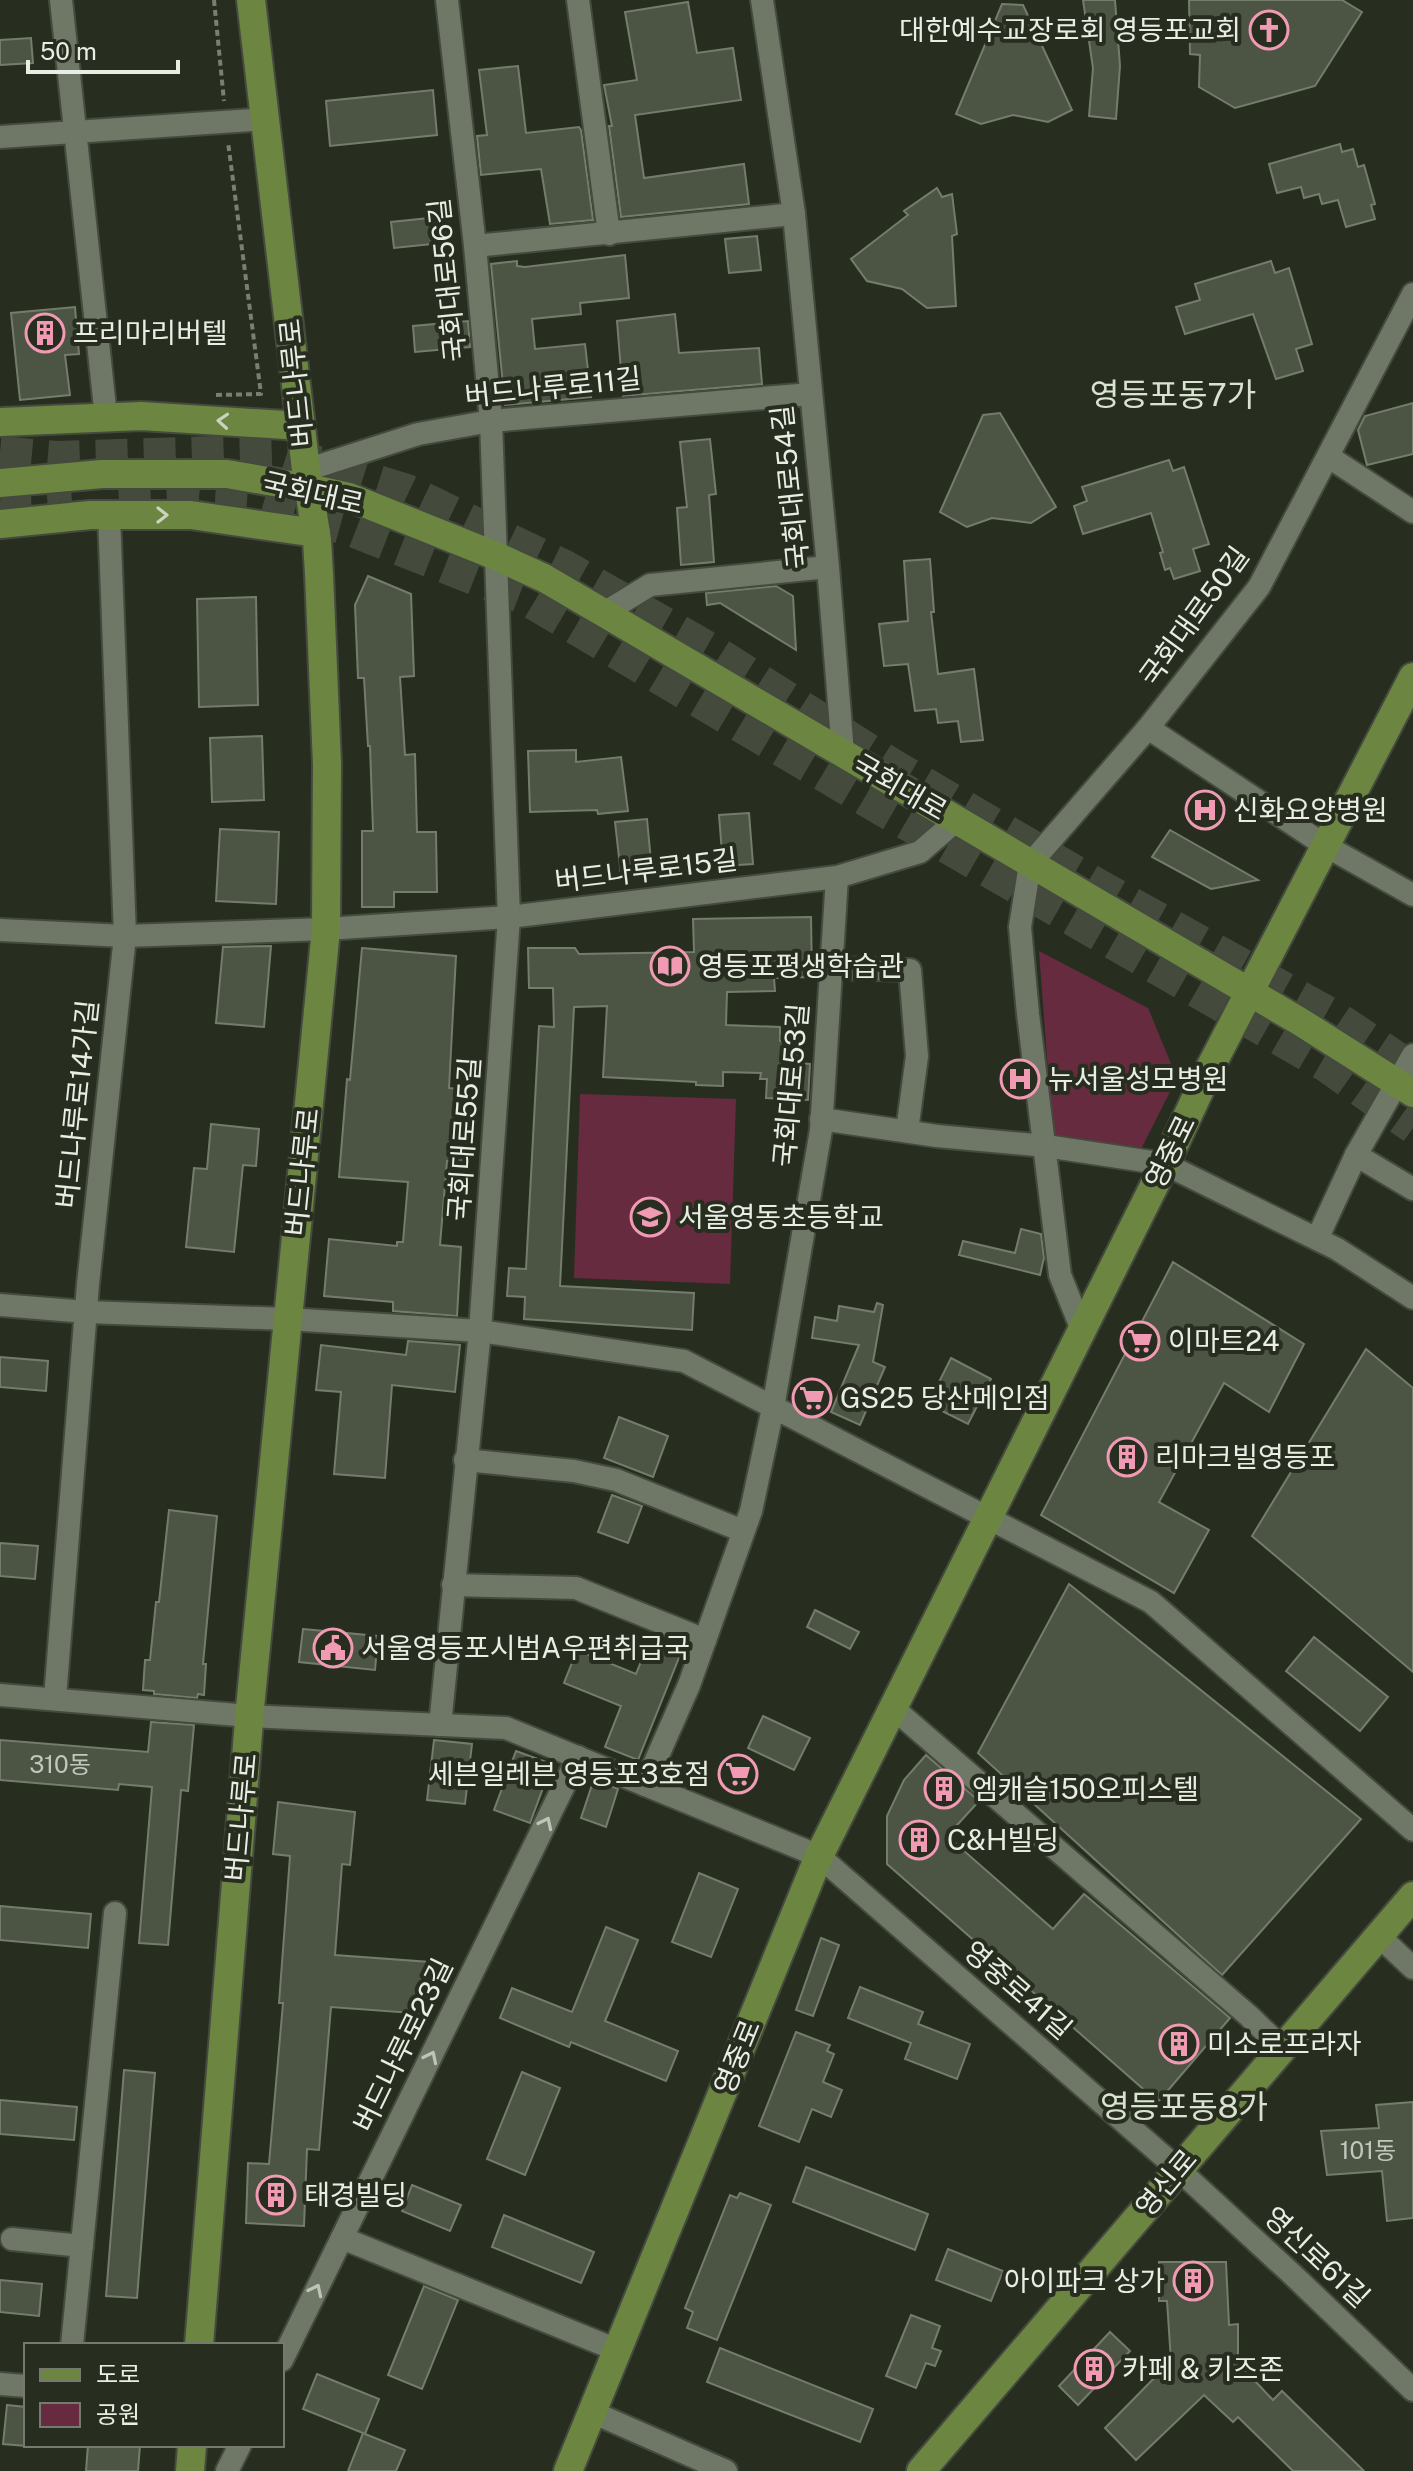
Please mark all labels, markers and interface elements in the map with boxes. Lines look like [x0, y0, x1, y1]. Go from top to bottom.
church icon: 대한예수교장로회 영등포교회 [1248, 9, 1290, 51]
place label: 대한예수교장로회 영등포교회 [899, 13, 1241, 46]
scale bar [28, 24, 178, 74]
text: 50 m [40, 37, 97, 65]
street label: 국회대로56길 [422, 197, 471, 363]
building icon: 프리마리버텔 [24, 312, 66, 354]
place label: 프리마리버텔 [73, 316, 228, 349]
street label: 버드나루로 [272, 317, 319, 449]
street label: 버드나루로11길 [463, 361, 643, 412]
district label: 영등포동7가 [1090, 376, 1256, 413]
street label: 국회대로54길 [765, 404, 815, 570]
one-way arrow [216, 413, 229, 430]
street label: 국회대로 [259, 465, 367, 520]
one-way arrow [156, 506, 169, 524]
street label: 국회대로50길 [1132, 540, 1255, 692]
street label: 국회대로 [847, 747, 953, 827]
hospital icon: 신화요양병원 [1184, 789, 1226, 831]
place label: 신화요양병원 [1233, 793, 1388, 826]
street label: 버드나루로15길 [553, 842, 739, 897]
library icon: 영등포평생학습관 [649, 945, 691, 987]
place label: 영등포평생학습관 [698, 949, 904, 982]
street label: 버드나루로14가길 [49, 998, 104, 1210]
street label: 국회대로53길 [767, 1002, 814, 1168]
street label: 국회대로55길 [441, 1056, 486, 1222]
hospital icon: 뉴서울성모병원 [999, 1058, 1041, 1100]
place label: 뉴서울성모병원 [1048, 1062, 1228, 1095]
street label: 버드나루로 [278, 1106, 325, 1238]
street label: 영중로 [1138, 1110, 1201, 1194]
school or university icon: 서울영동초등학교 [629, 1196, 671, 1238]
place label: 서울영동초등학교 [678, 1200, 884, 1233]
supermarket icon: 이마트24 [1119, 1320, 1161, 1362]
place label: 이마트24 [1168, 1324, 1280, 1357]
supermarket icon: GS25 당산메인점 [791, 1377, 833, 1419]
place label: GS25 당산메인점 [840, 1381, 1049, 1414]
building icon: 리마크빌영등포 [1106, 1436, 1148, 1478]
place label: 리마크빌영등포 [1155, 1440, 1335, 1473]
public building icon: 서울영등포시범A우편취급국 [312, 1627, 354, 1669]
place label: 서울영등포시범A우편취급국 [361, 1631, 690, 1664]
house number: 310동 [29, 1750, 91, 1778]
street label: 버드나루로 [218, 1751, 263, 1883]
supermarket icon: 세븐일레븐 영등포3호점 [717, 1753, 759, 1795]
place label: 세븐일레븐 영등포3호점 [428, 1757, 710, 1790]
building icon: 엠캐슬150오피스텔 [923, 1768, 965, 1810]
place label: 엠캐슬150오피스텔 [972, 1772, 1199, 1805]
one-way arrow [536, 1817, 551, 1832]
building icon: C&H빌딩 [898, 1819, 940, 1861]
place label: C&H빌딩 [947, 1823, 1059, 1856]
street label: 영중로41길 [958, 1934, 1079, 2045]
street label: 버드나루로23길 [346, 1953, 459, 2137]
street label: 영중로 [707, 2015, 766, 2099]
building icon: 미소로프라자 [1158, 2023, 1200, 2065]
place label: 미소로프라자 [1207, 2027, 1362, 2060]
one-way arrow [421, 2050, 437, 2065]
district label: 영등포동8가 [1100, 2088, 1268, 2125]
house number: 101동 [1340, 2136, 1396, 2164]
street label: 영신로 [1128, 2142, 1203, 2223]
building icon: 태경빌딩 [255, 2174, 297, 2216]
place label: 태경빌딩 [304, 2178, 407, 2211]
street label: 영신로61길 [1258, 2200, 1377, 2314]
building icon: 아이파크 상가 [1172, 2260, 1214, 2302]
place label: 아이파크 상가 [1004, 2264, 1165, 2297]
one-way arrow [307, 2284, 323, 2298]
legend [24, 2343, 284, 2447]
building icon: 카페 & 키즈존 [1073, 2348, 1115, 2390]
place label: 카페 & 키즈존 [1122, 2352, 1284, 2385]
text: 도로 [96, 2360, 140, 2388]
text: 공원 [96, 2400, 140, 2428]

